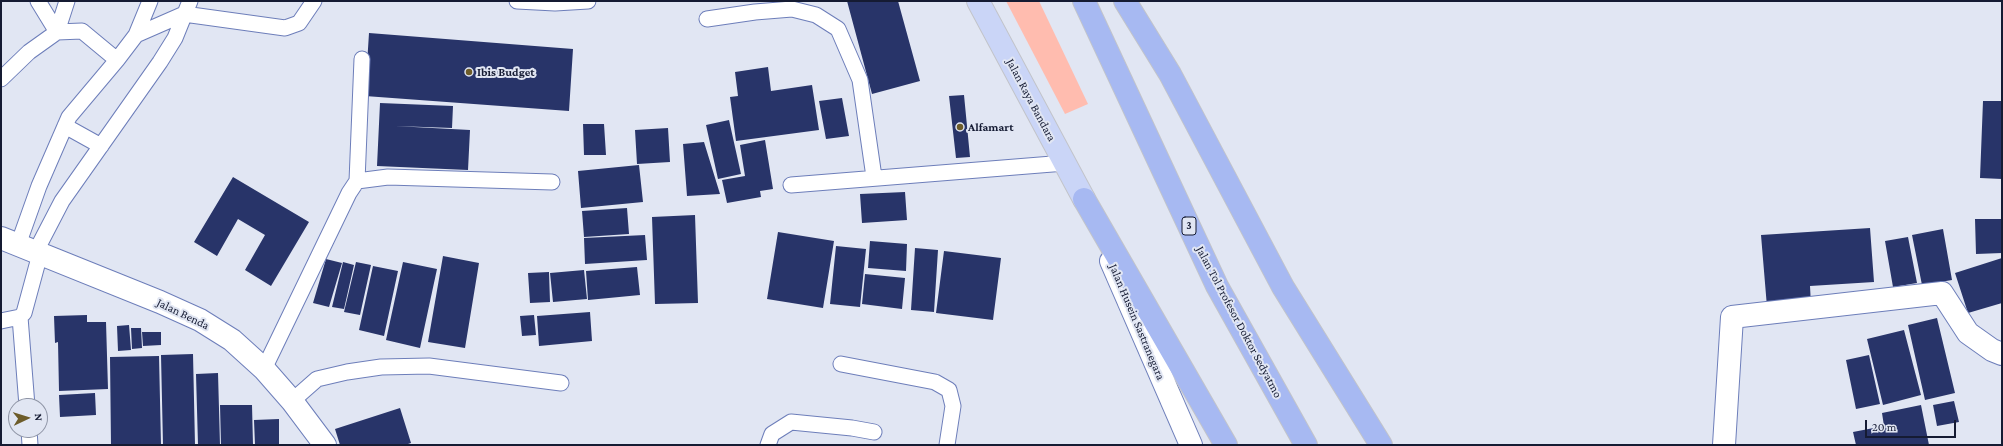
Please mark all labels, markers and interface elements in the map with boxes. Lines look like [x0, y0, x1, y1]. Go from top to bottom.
street label: Jalan Raya Bandara [1003, 56, 1059, 144]
place label: Ibis Budget [477, 65, 535, 79]
marker: Ibis Budget [464, 67, 474, 77]
place label: Alfamart [968, 120, 1013, 134]
marker: Alfamart [955, 122, 965, 132]
road number: 3 [1182, 217, 1196, 235]
street label: Jalan Tol Profesor Doktor Sedyatmo [1193, 244, 1285, 400]
street label: Jalan Husein Sastranegara [1106, 262, 1168, 382]
street label: Jalan Benda [154, 295, 212, 333]
north arrow [8, 398, 48, 438]
scale bar [1867, 412, 1958, 438]
text: N [33, 413, 45, 421]
text: 20 m [1872, 420, 1896, 434]

